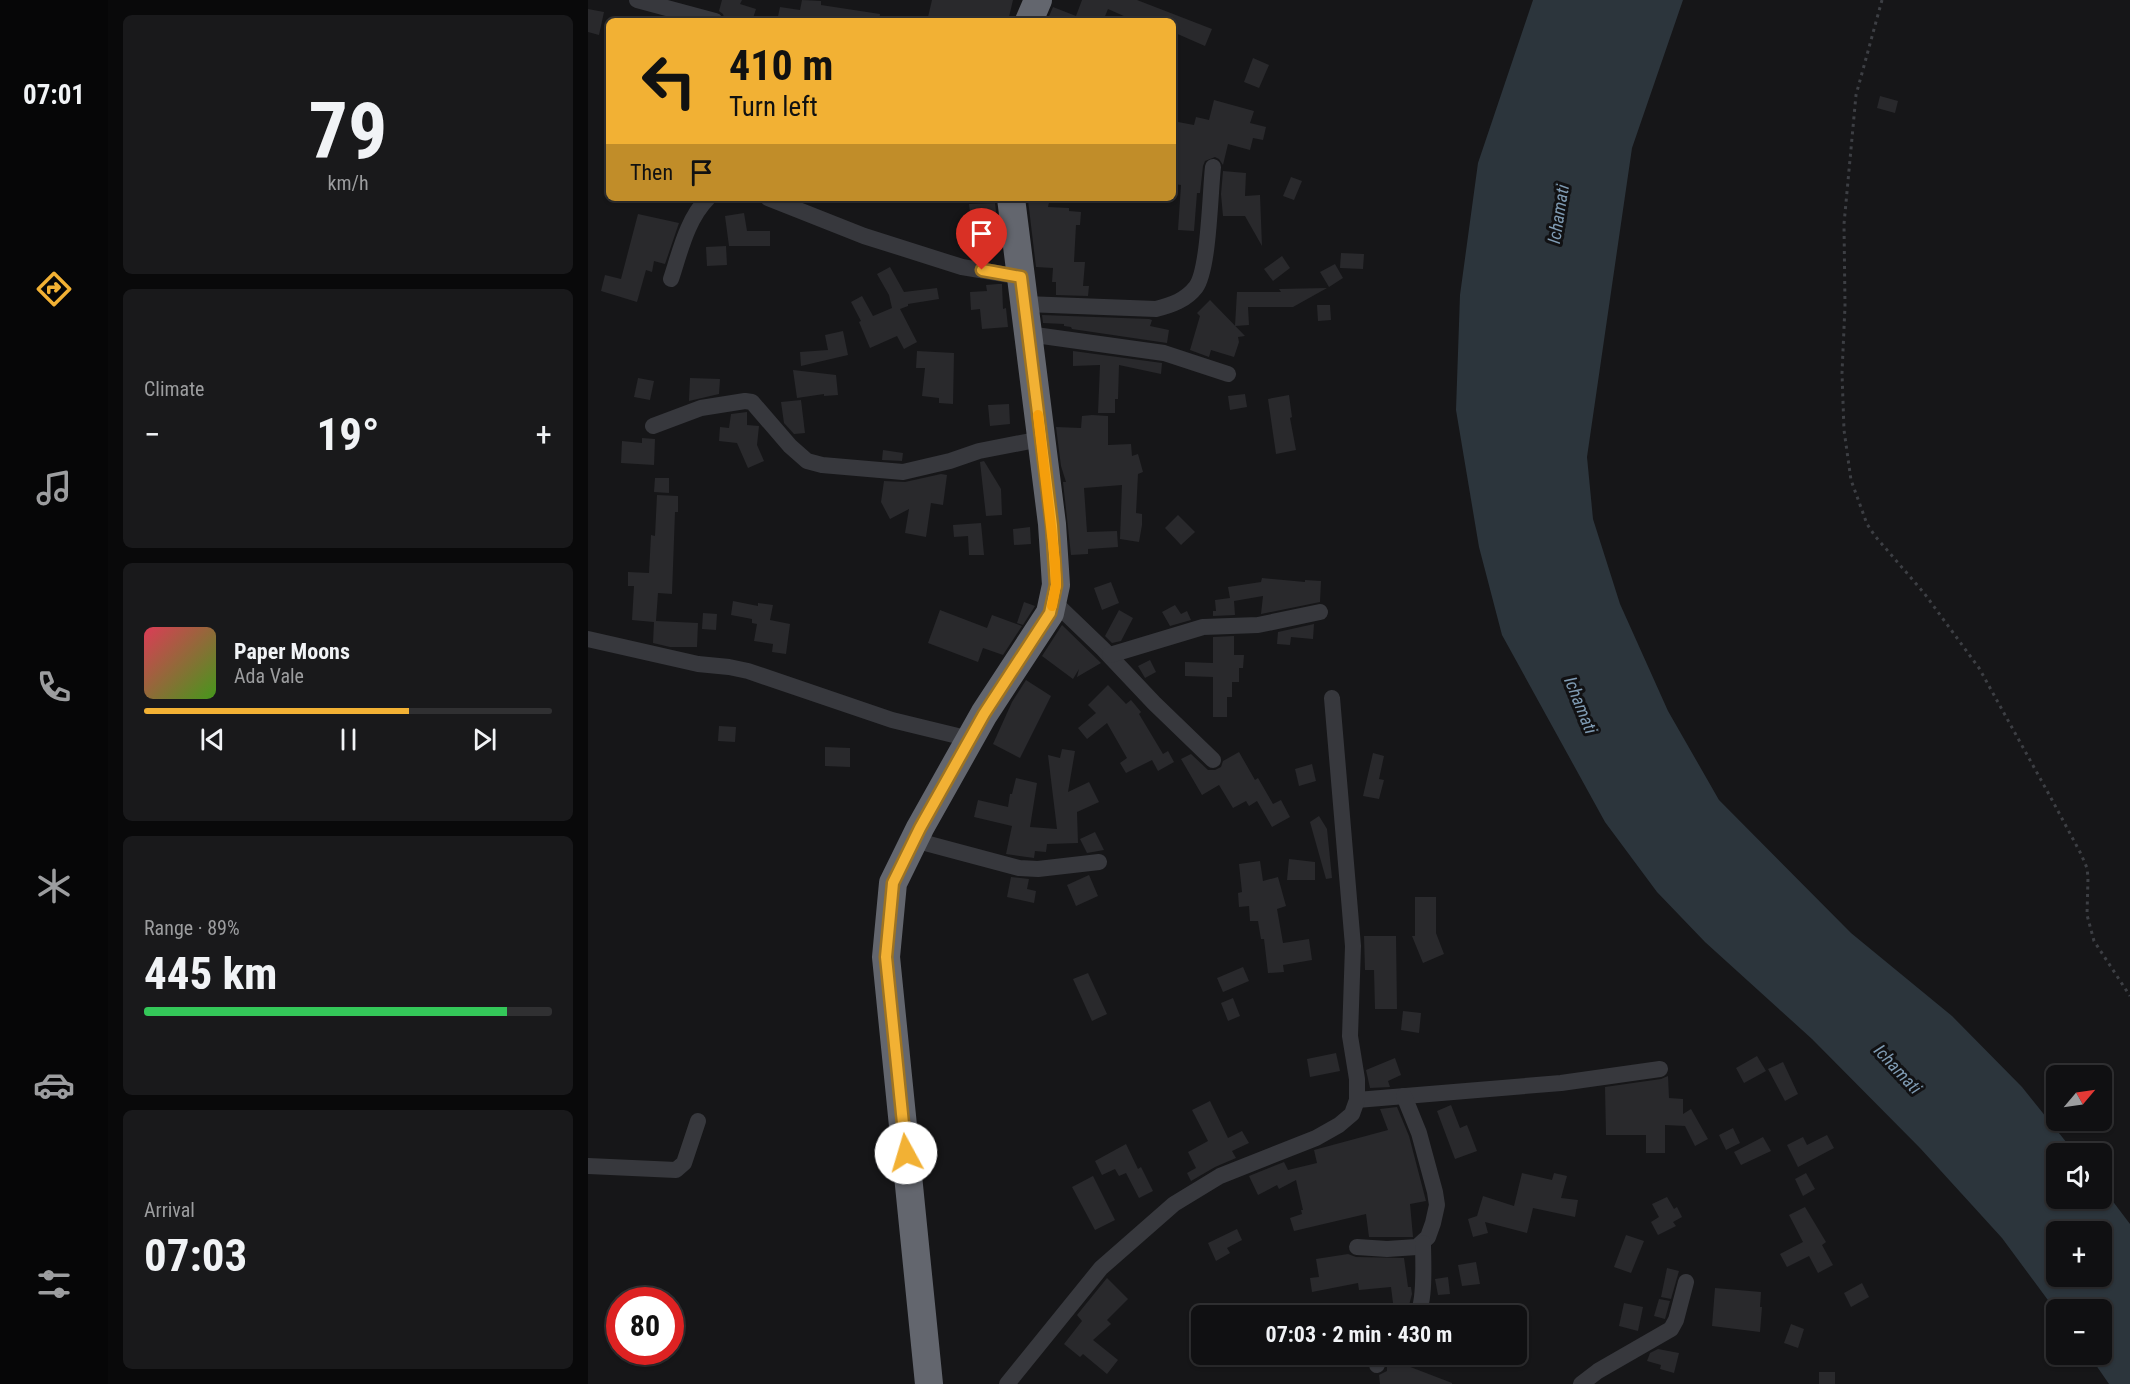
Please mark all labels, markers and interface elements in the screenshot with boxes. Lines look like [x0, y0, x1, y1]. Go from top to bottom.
text: 410 m [729, 41, 834, 90]
icon: left [630, 42, 708, 120]
text: 07:01 [23, 79, 85, 111]
text: 79 [309, 86, 387, 177]
text: Turn left [729, 91, 818, 123]
icon: arrive [685, 156, 718, 189]
text: Then [630, 160, 673, 185]
text: km/h [327, 171, 369, 195]
water label: Ichamati [1543, 182, 1573, 245]
pin [956, 208, 1007, 270]
icon: arrive [965, 217, 998, 250]
icon: directions [33, 268, 75, 310]
text: Climate [144, 377, 204, 401]
text: 19° [317, 408, 380, 461]
text: − [144, 415, 161, 454]
text: + [536, 415, 552, 454]
icon: music [33, 467, 75, 509]
text: Paper Moons [234, 639, 350, 664]
text: Ada Vale [234, 664, 304, 688]
icon: phone [33, 666, 75, 708]
water label: Ichamati [1560, 673, 1602, 738]
icon: previous [196, 723, 229, 756]
icon: pause [332, 723, 365, 756]
icon: next [468, 723, 501, 756]
icon: climate [33, 865, 75, 907]
text: Range · 89% [144, 916, 240, 940]
text: 445 km [144, 947, 277, 1000]
water label: Ichamati [1870, 1040, 1927, 1099]
icon: car [33, 1064, 75, 1106]
north arrow [2046, 1065, 2112, 1131]
map controls [2046, 1065, 2112, 1365]
position arrow [874, 1121, 938, 1185]
button: sound [2046, 1143, 2112, 1209]
text: Arrival [144, 1198, 195, 1222]
button: + [2046, 1221, 2112, 1287]
text: 07:03 [144, 1229, 247, 1282]
icon: filters [33, 1263, 75, 1305]
speed limit sign: 80 [606, 1287, 684, 1365]
button: − [2046, 1299, 2112, 1365]
text: 07:03 · 2 min · 430 m [1266, 1322, 1452, 1347]

